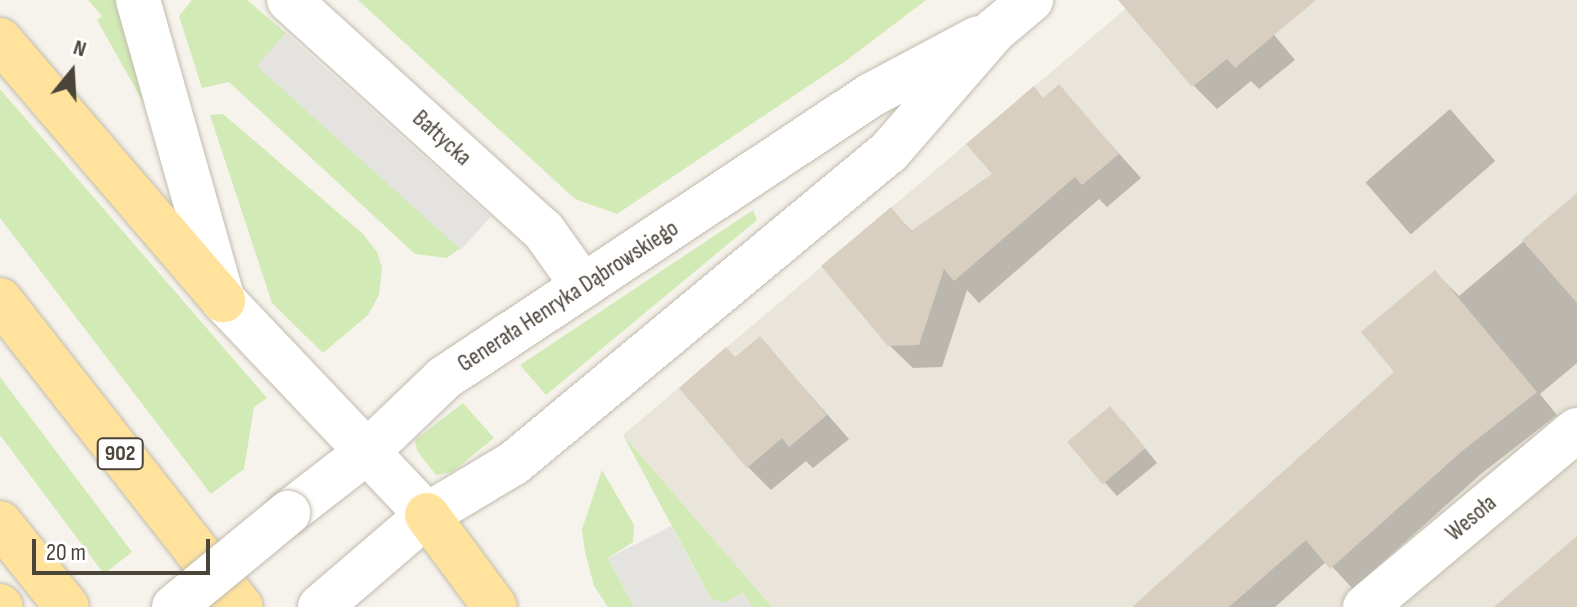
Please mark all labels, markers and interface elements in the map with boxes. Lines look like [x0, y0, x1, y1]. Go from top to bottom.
north arrow [32, 32, 112, 112]
text: N [70, 34, 89, 63]
street label: Bałtycka [407, 104, 477, 172]
street label: Generała Henryka Dąbrowskiego [452, 214, 684, 378]
road number: 902 [96, 436, 144, 472]
street label: Wesoła [1440, 489, 1502, 547]
scale bar [36, 523, 214, 573]
text: 20 m [46, 538, 86, 567]

